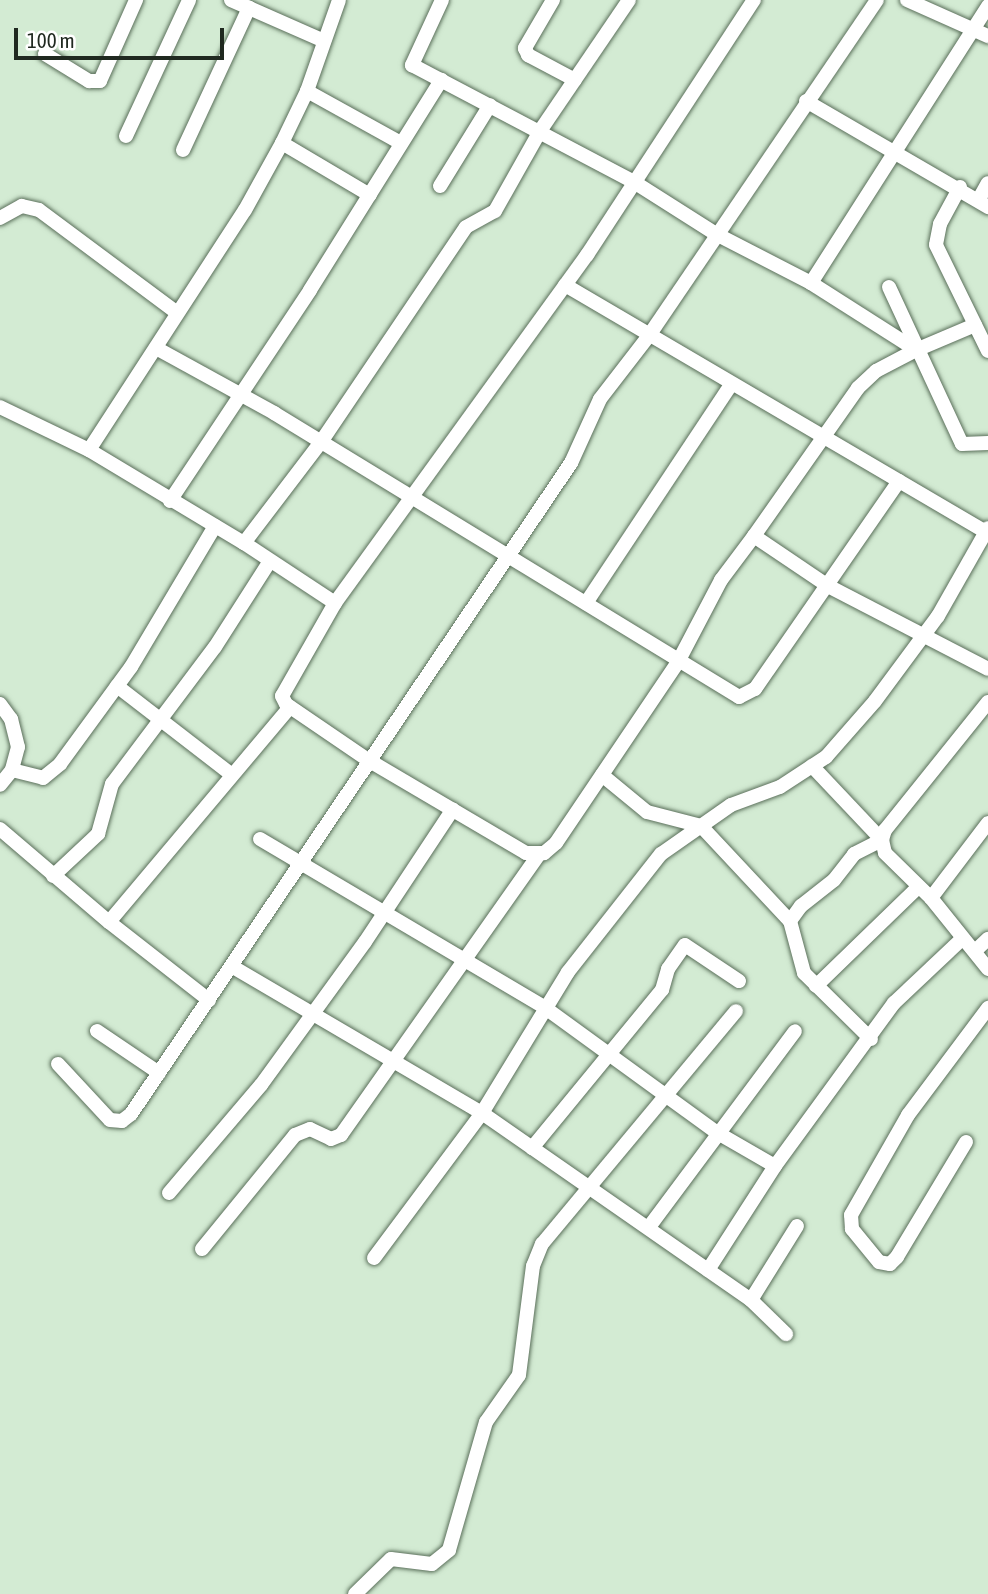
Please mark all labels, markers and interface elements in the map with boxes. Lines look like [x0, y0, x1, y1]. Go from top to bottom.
scale bar [18, 14, 228, 58]
text: 100 m [27, 28, 75, 52]

